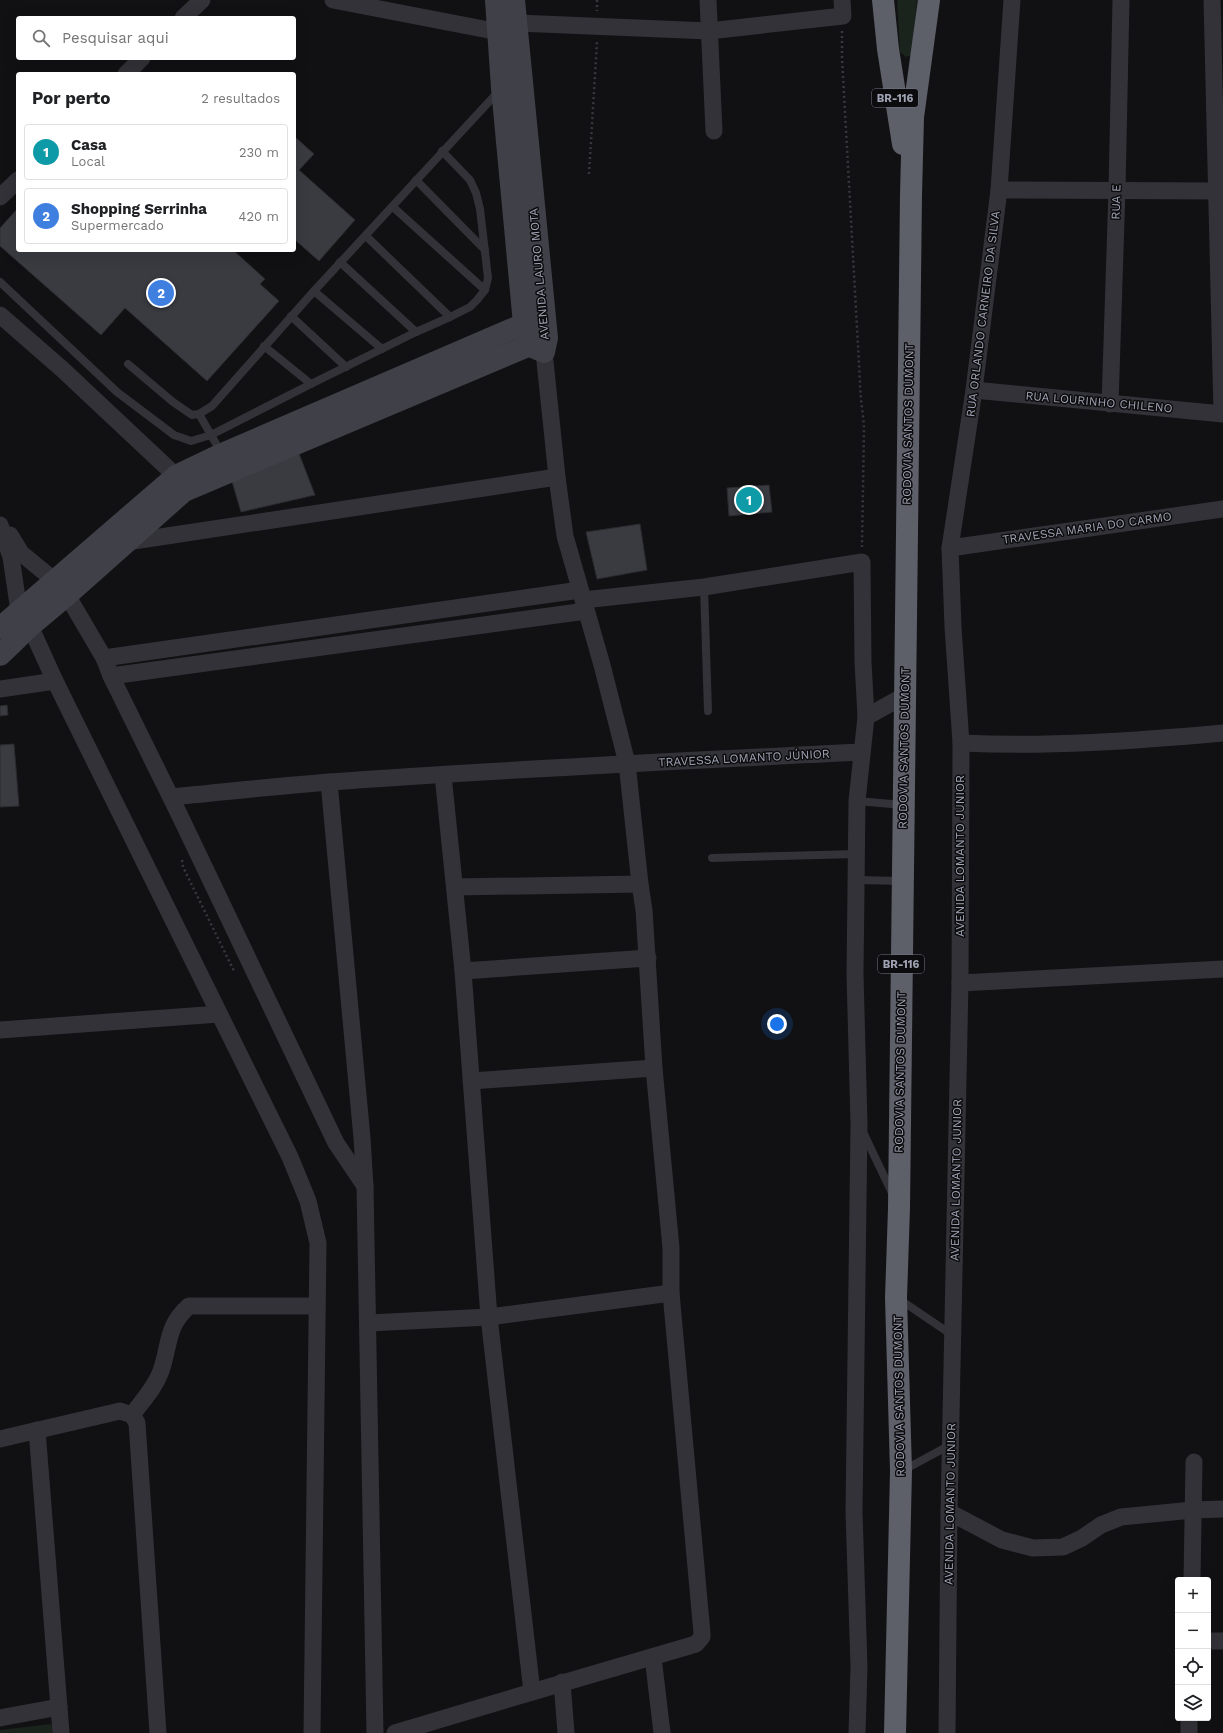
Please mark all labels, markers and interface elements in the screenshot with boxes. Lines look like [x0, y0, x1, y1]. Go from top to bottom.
search box [16, 16, 296, 60]
icon: search [30, 27, 52, 49]
text: Pesquisar aqui [62, 29, 169, 47]
text: Por perto [32, 88, 110, 108]
road number: BR-116 [872, 89, 918, 107]
text: 2 resultados [201, 91, 280, 106]
text: Casa [71, 136, 107, 154]
text: 1 [43, 145, 49, 160]
text: 230 m [239, 145, 279, 160]
text: Local [71, 154, 105, 169]
street label: RUA E [1108, 184, 1124, 220]
text: Shopping Serrinha [71, 200, 207, 218]
street label: AVENIDA LAURO MOTA [526, 207, 552, 340]
text: 2 [42, 209, 50, 224]
text: 420 m [239, 209, 279, 224]
street label: RUA ORLANDO CARNEIRO DA SILVA [963, 210, 1003, 418]
text: Supermercado [71, 218, 164, 233]
pin: 2 [148, 278, 174, 308]
street label: RODOVIA SANTOS DUMONT [900, 343, 916, 505]
street label: RUA LOURINHO CHILENO [1025, 389, 1173, 415]
pin: 1 [736, 485, 762, 515]
street label: TRAVESSA MARIA DO CARMO [1001, 509, 1173, 547]
street label: RODOVIA SANTOS DUMONT [896, 667, 912, 829]
street label: TRAVESSA LOMANTO JÚNIOR [658, 747, 830, 769]
street label: AVENIDA LOMANTO JUNIOR [953, 775, 967, 937]
road number: BR-116 [878, 955, 924, 973]
street label: RODOVIA SANTOS DUMONT [892, 991, 908, 1153]
your location [767, 1014, 787, 1034]
street label: AVENIDA LOMANTO JUNIOR [948, 1099, 964, 1261]
street label: RODOVIA SANTOS DUMONT [891, 1315, 907, 1477]
street label: AVENIDA LOMANTO JUNIOR [942, 1423, 958, 1585]
map controls [1175, 1577, 1211, 1721]
button: + [1175, 1577, 1211, 1613]
button: − [1175, 1613, 1211, 1649]
button: locate [1175, 1649, 1211, 1685]
button: layers [1175, 1685, 1211, 1721]

